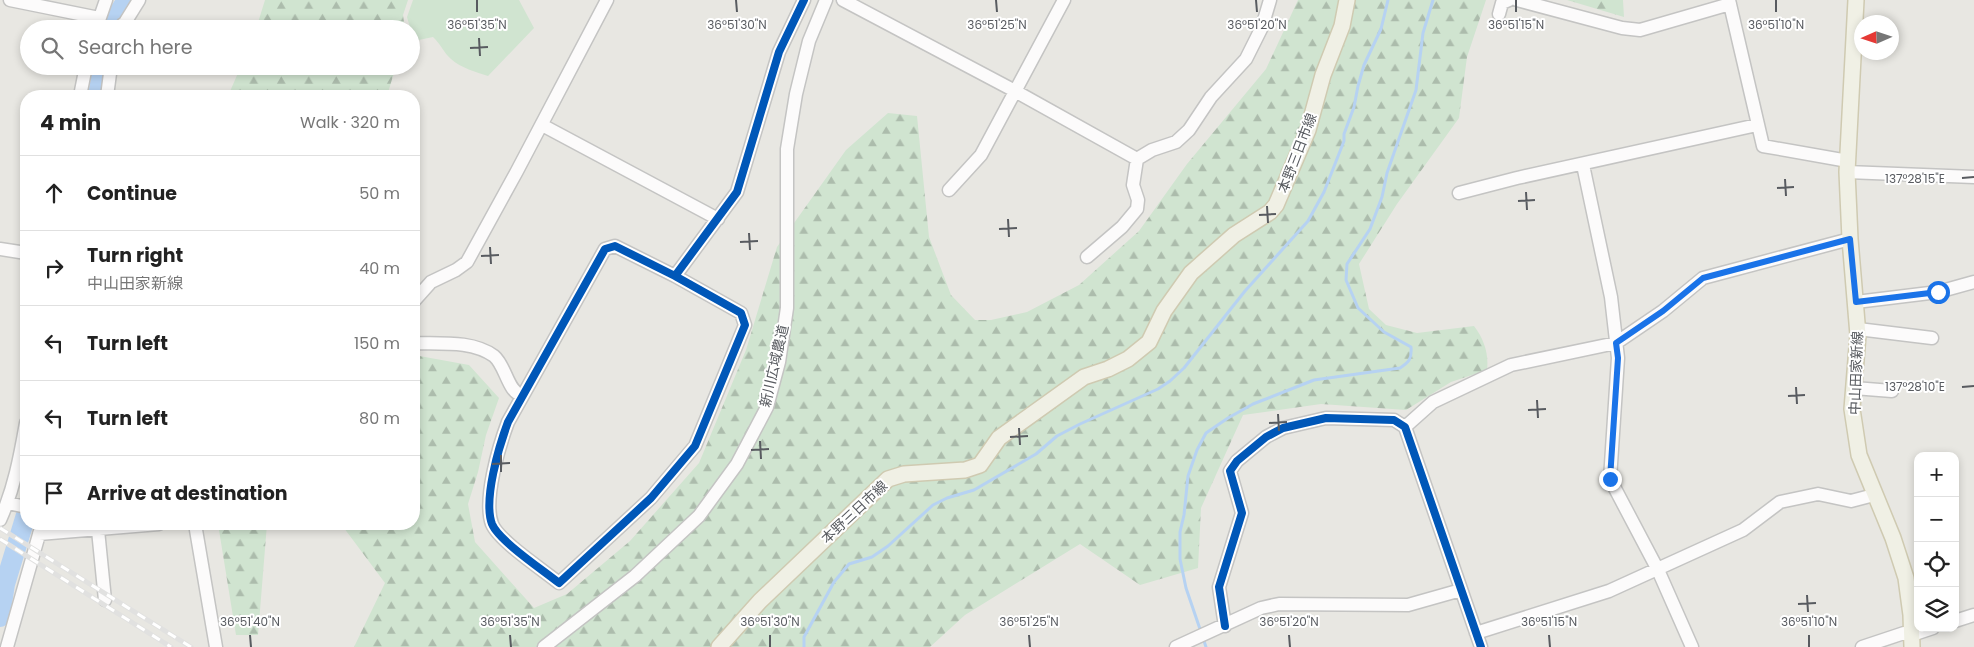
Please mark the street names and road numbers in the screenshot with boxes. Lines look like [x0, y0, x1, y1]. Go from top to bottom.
street label: 本野三日市線 [1273, 110, 1321, 196]
street label: 新川広域農道 [755, 323, 793, 409]
street label: 中山田家新線 [1845, 331, 1867, 415]
street label: 本野三日市線 [816, 476, 892, 548]

